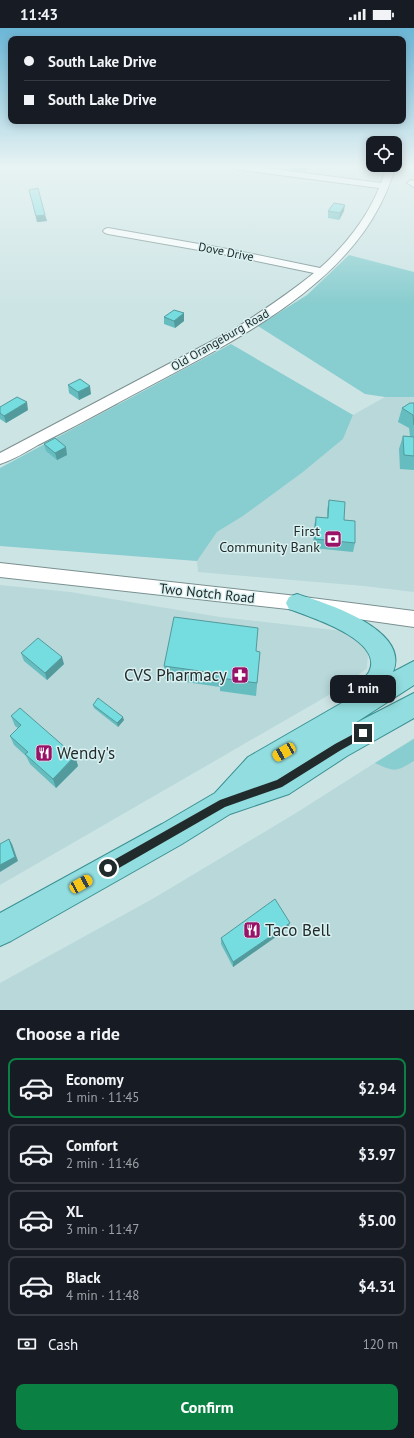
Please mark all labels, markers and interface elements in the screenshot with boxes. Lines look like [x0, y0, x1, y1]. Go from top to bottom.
text: 11:43 [20, 5, 58, 24]
text: South Lake Drive [48, 52, 157, 71]
text: South Lake Drive [48, 90, 157, 109]
map controls [366, 136, 402, 172]
button: locate [366, 136, 402, 172]
street label: Dove Drive [197, 239, 255, 264]
street label: Old Orangeburg Road [168, 305, 271, 374]
place label: First Community Bank [219, 522, 320, 556]
bank icon: First Community Bank [323, 529, 343, 549]
street label: Two Notch Road [158, 579, 256, 607]
place label: CVS Pharmacy [124, 664, 227, 686]
pharmacy icon: CVS Pharmacy [230, 665, 250, 685]
callout: 1 min [330, 675, 396, 703]
text: 1 min [347, 680, 379, 697]
route end [354, 724, 372, 742]
car [271, 741, 297, 763]
place label: Wendy's [57, 742, 115, 764]
restaurant icon: Wendy's [34, 743, 54, 763]
route start [99, 859, 117, 877]
car [68, 873, 94, 895]
place label: Taco Bell [265, 919, 331, 941]
restaurant icon: Taco Bell [242, 920, 262, 940]
text: Choose a ride [16, 1022, 120, 1045]
icon: car [18, 1070, 54, 1106]
text: Economy [66, 1070, 124, 1089]
text: $2.94 [358, 1079, 396, 1098]
text: 1 min · 11:45 [66, 1089, 139, 1106]
icon: car [18, 1136, 54, 1172]
text: Comfort [66, 1136, 118, 1155]
text: $3.97 [358, 1145, 396, 1164]
text: 2 min · 11:46 [66, 1155, 139, 1172]
icon: car [18, 1202, 54, 1238]
text: XL [66, 1202, 83, 1221]
text: $5.00 [358, 1211, 396, 1230]
text: 3 min · 11:47 [66, 1221, 139, 1238]
icon: car [18, 1268, 54, 1304]
text: Black [66, 1268, 101, 1287]
text: $4.31 [358, 1277, 396, 1296]
text: 4 min · 11:48 [66, 1287, 139, 1304]
icon: cash [16, 1333, 38, 1355]
text: Cash [48, 1335, 78, 1354]
text: 120 m [363, 1336, 398, 1353]
button: Confirm [16, 1384, 398, 1430]

